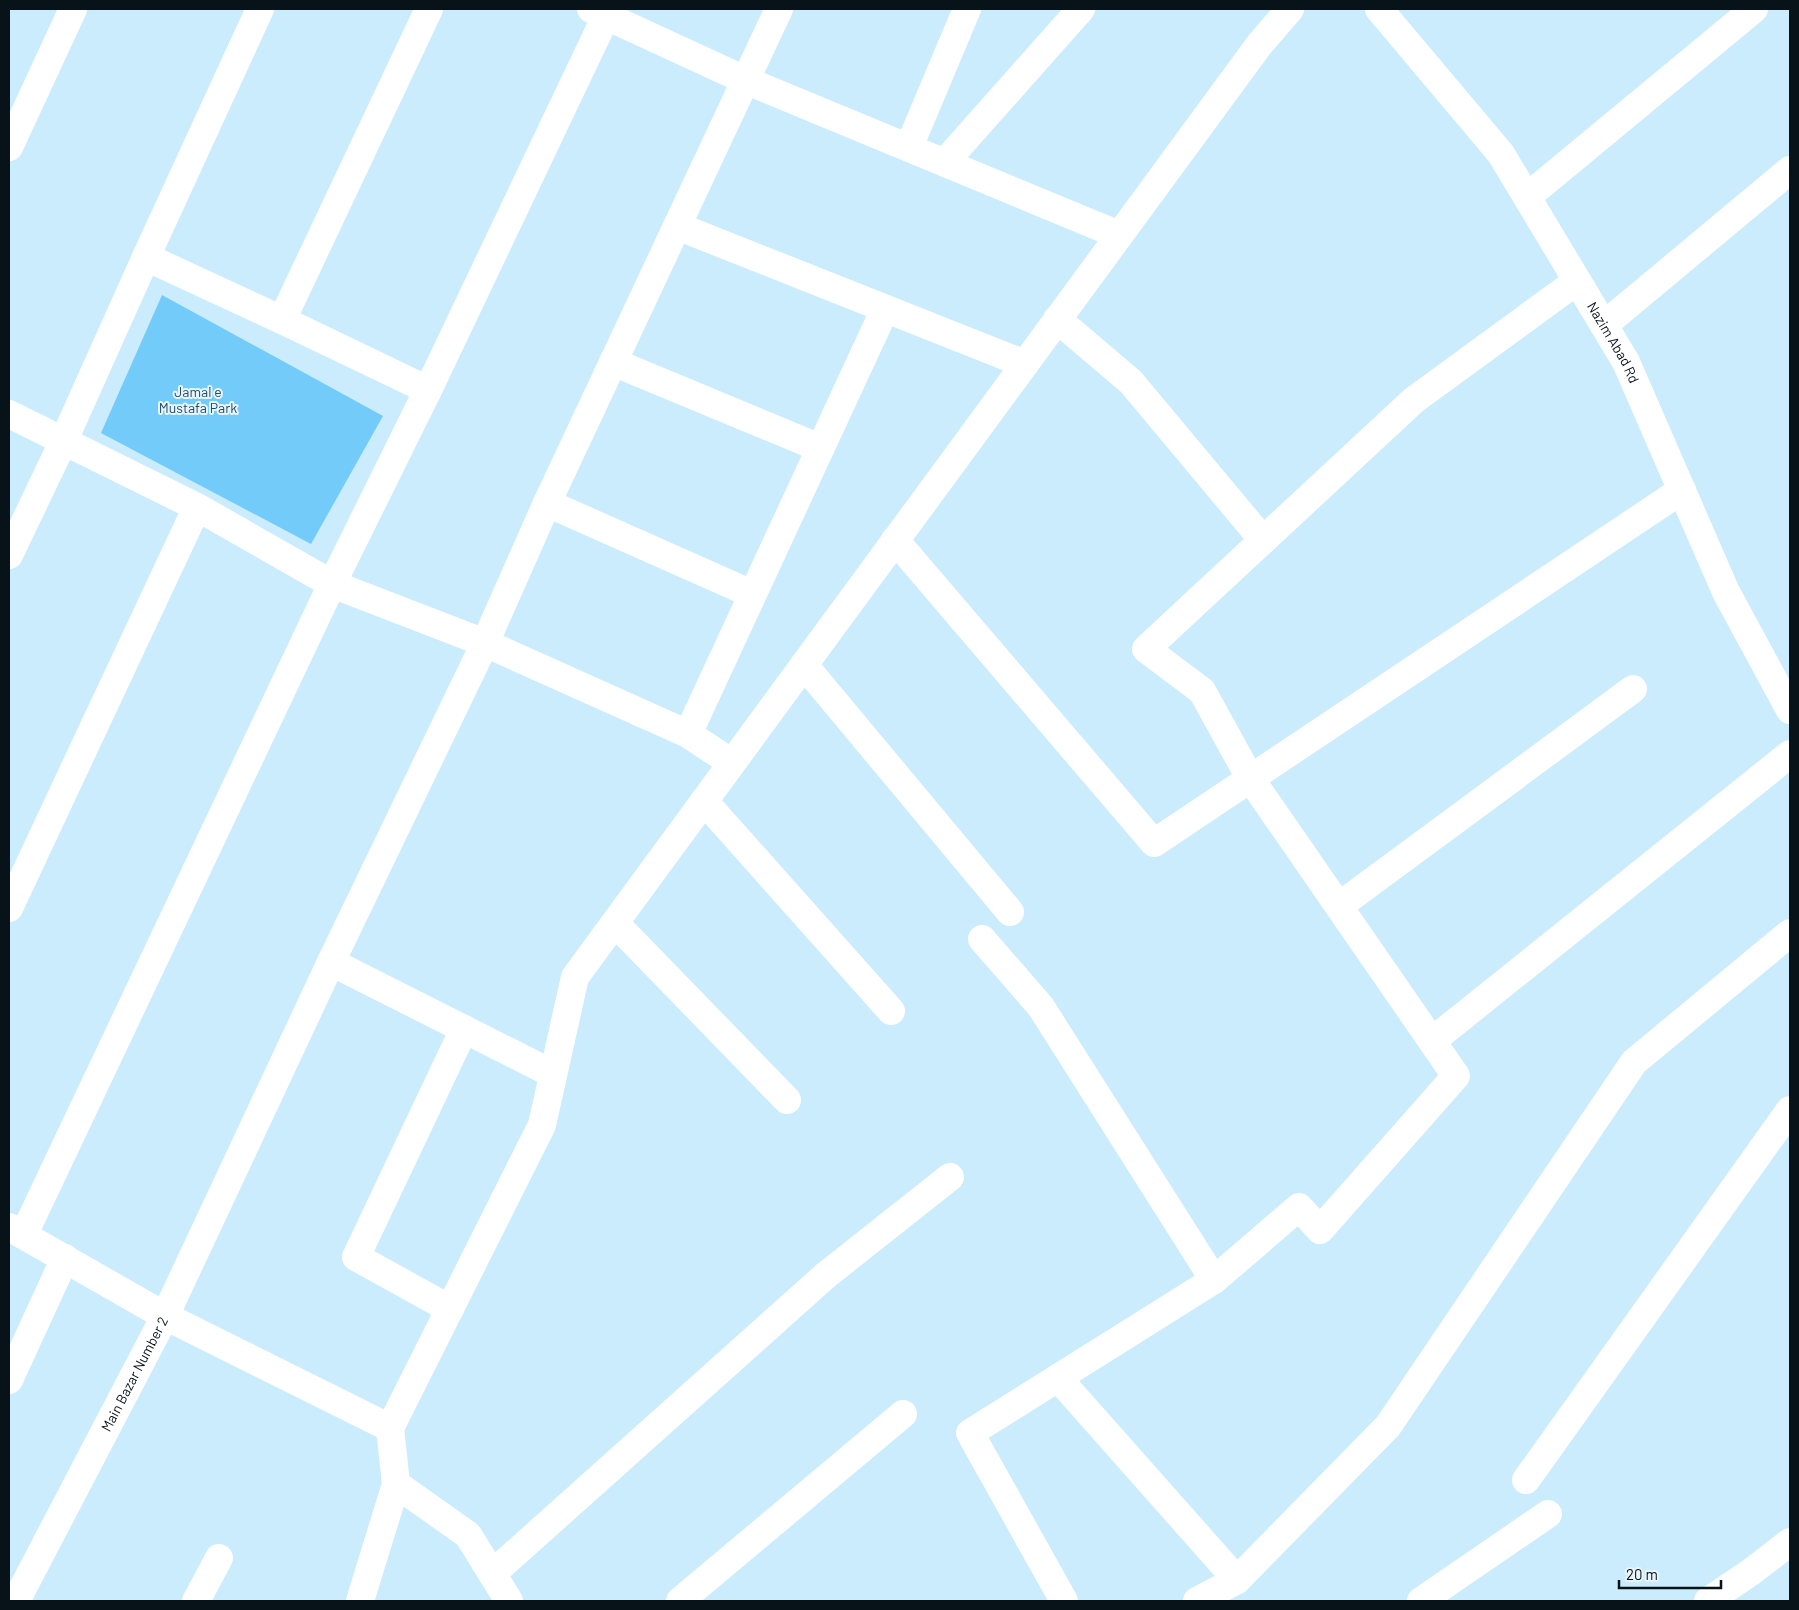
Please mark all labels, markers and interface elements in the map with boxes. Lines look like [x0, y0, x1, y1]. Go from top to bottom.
street label: Nazim Abad Rd [1584, 299, 1643, 386]
park label: Jamal e Mustafa Park [159, 383, 237, 416]
street label: Main Bazar Number 2 [97, 1314, 171, 1434]
scale bar [1619, 1558, 1722, 1590]
text: 20 m [1626, 1565, 1658, 1583]

